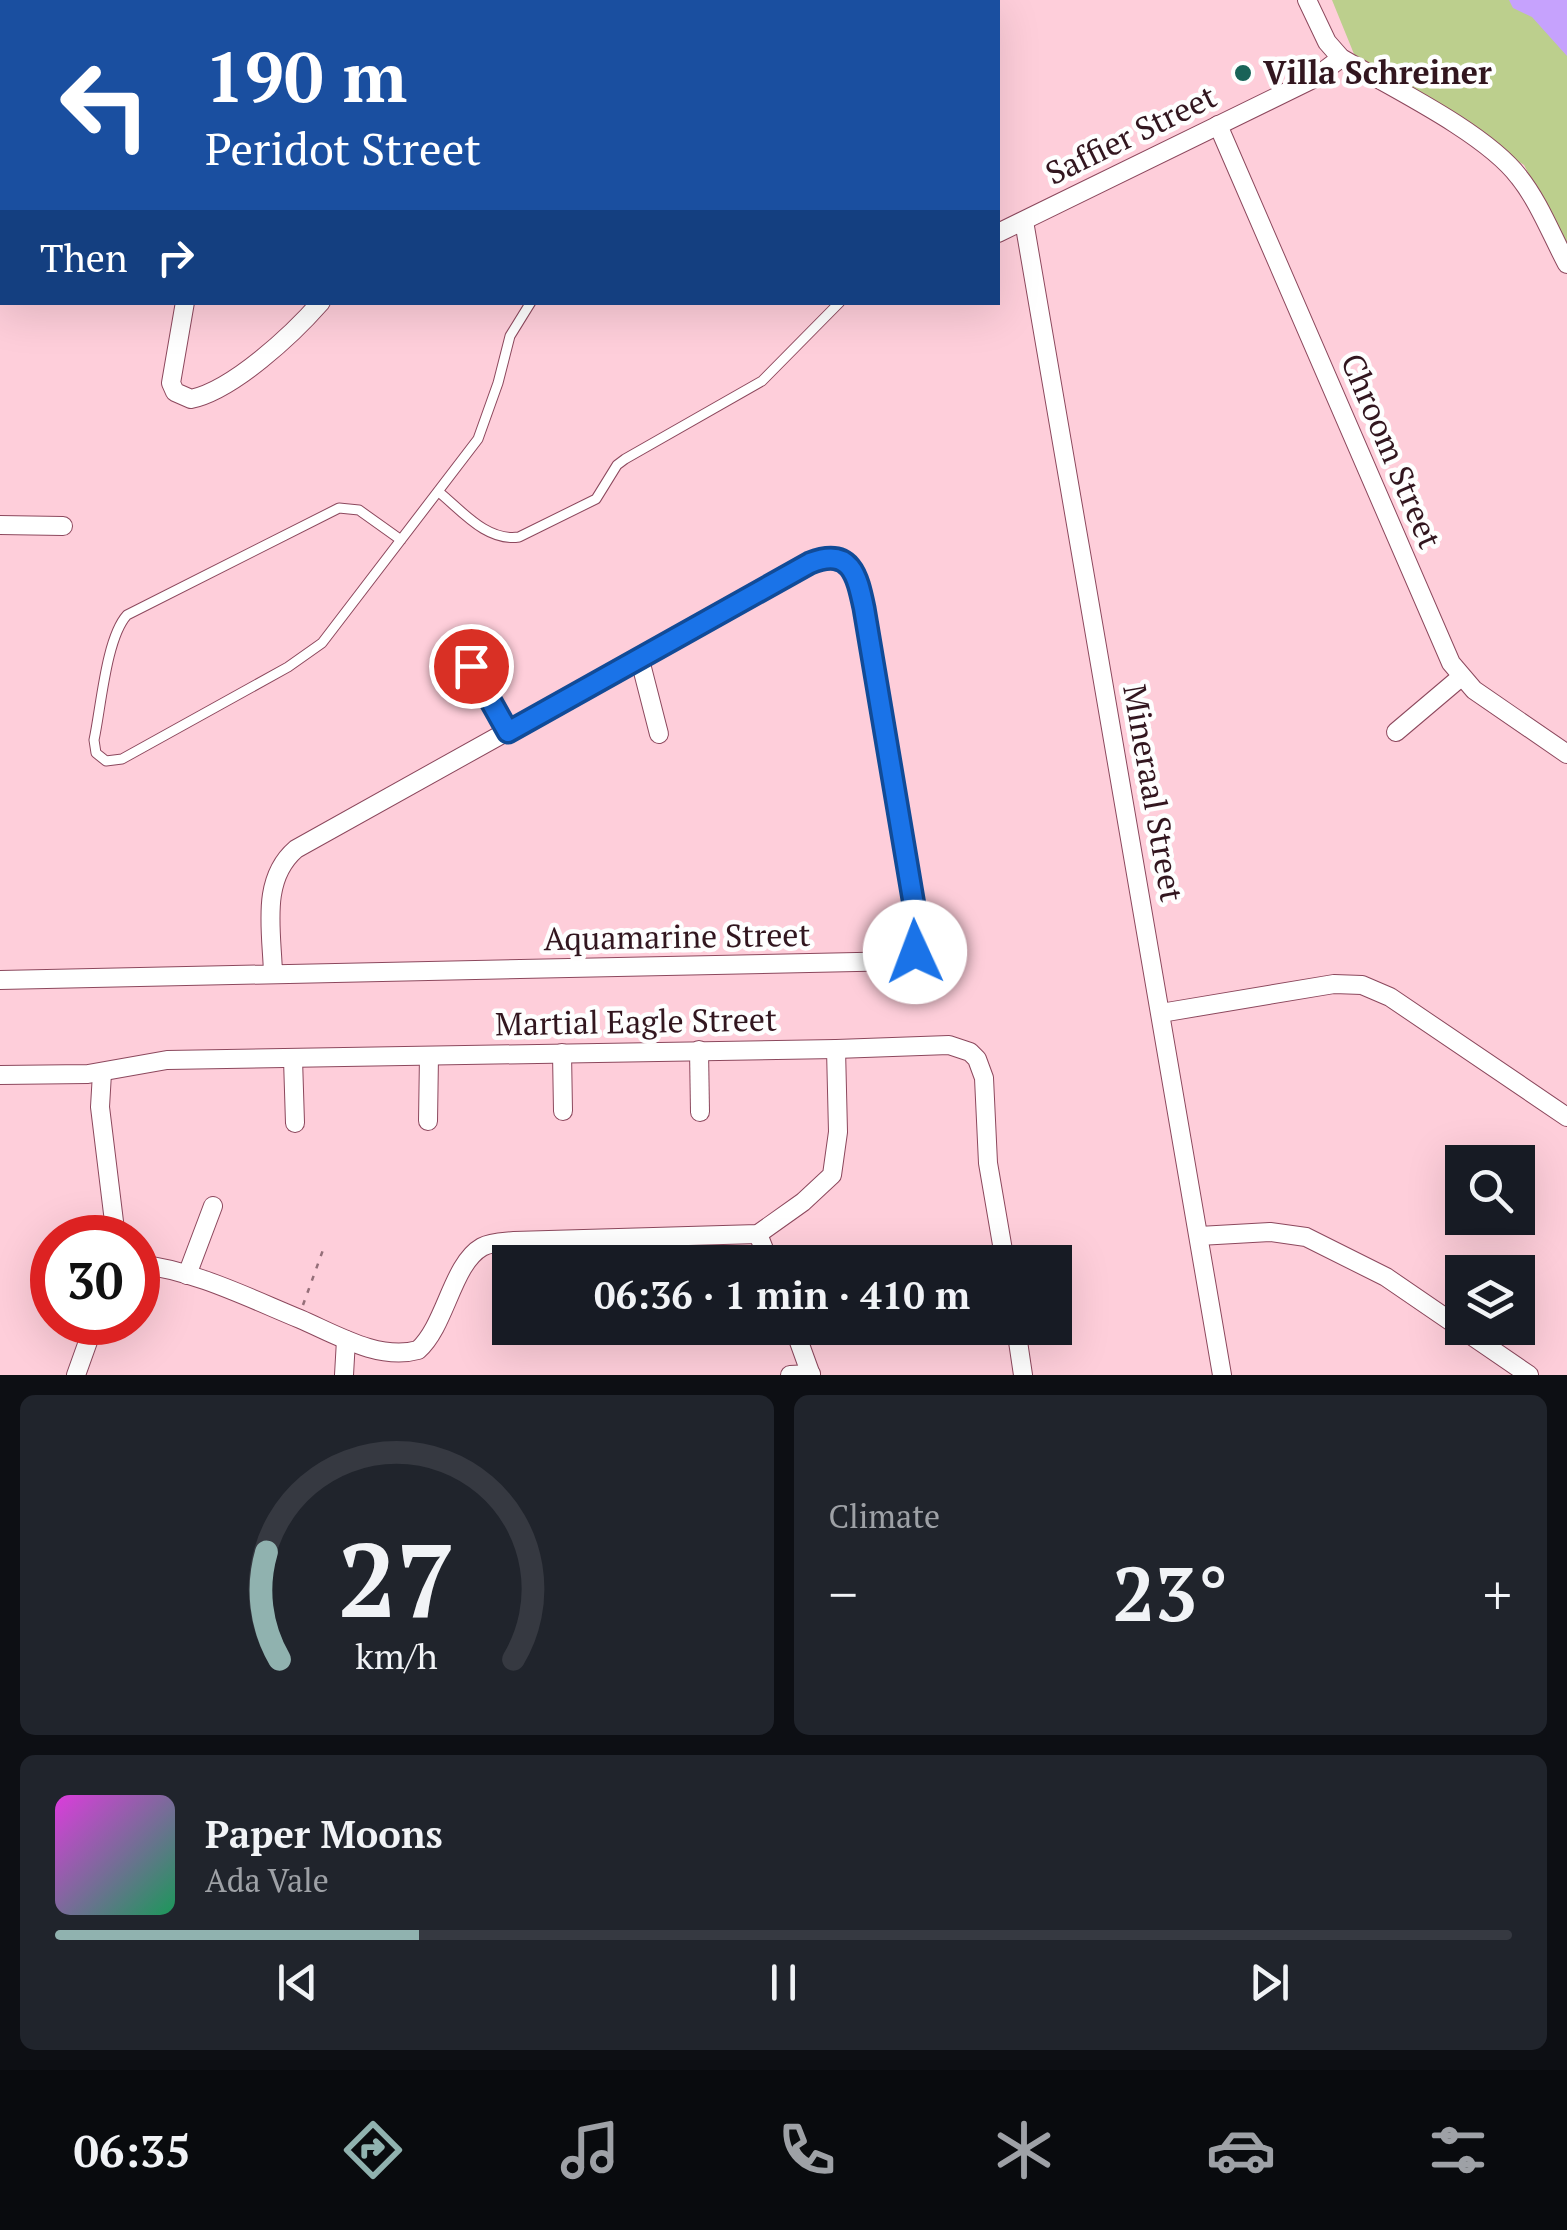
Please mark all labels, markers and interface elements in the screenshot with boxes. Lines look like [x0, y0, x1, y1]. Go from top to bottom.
text: 190 m [205, 29, 407, 122]
icon: left [40, 40, 170, 170]
place label: Villa Schreiner [1263, 51, 1492, 93]
marker: Villa Schreiner [1232, 62, 1254, 84]
street label: Saffier Street [1038, 75, 1223, 194]
text: Peridot Street [205, 118, 481, 178]
icon: right [148, 230, 203, 285]
text: Then [40, 233, 128, 283]
street label: Chroom Street [1332, 347, 1452, 555]
pin [429, 624, 514, 709]
icon: arrive [444, 639, 499, 694]
street label: Mineraal Street [1114, 681, 1194, 905]
position arrow [863, 900, 967, 1004]
street label: Aquamarine Street [543, 913, 811, 959]
street label: Martial Eagle Street [495, 998, 777, 1044]
map controls [1445, 1145, 1535, 1345]
button: search [1445, 1145, 1535, 1235]
speed limit sign: 30 [30, 1215, 160, 1345]
button: layers [1445, 1255, 1535, 1345]
text: 06:36 · 1 min · 410 m [594, 1270, 970, 1320]
text: Climate [829, 1495, 940, 1537]
text: 27 [338, 1509, 456, 1647]
text: 23° [1112, 1543, 1228, 1642]
text: − [829, 1557, 858, 1630]
text: + [1483, 1557, 1512, 1630]
text: km/h [355, 1632, 438, 1679]
text: Paper Moons [205, 1809, 443, 1859]
text: Ada Vale [205, 1859, 329, 1901]
icon: previous [270, 1955, 325, 2010]
icon: pause [756, 1955, 811, 2010]
icon: next [1242, 1955, 1297, 2010]
icon: directions [338, 2115, 408, 2185]
icon: music [555, 2115, 625, 2185]
icon: phone [772, 2115, 842, 2185]
icon: climate [989, 2115, 1059, 2185]
icon: car [1206, 2115, 1276, 2185]
icon: filters [1423, 2115, 1493, 2185]
text: 06:35 [74, 2120, 191, 2180]

